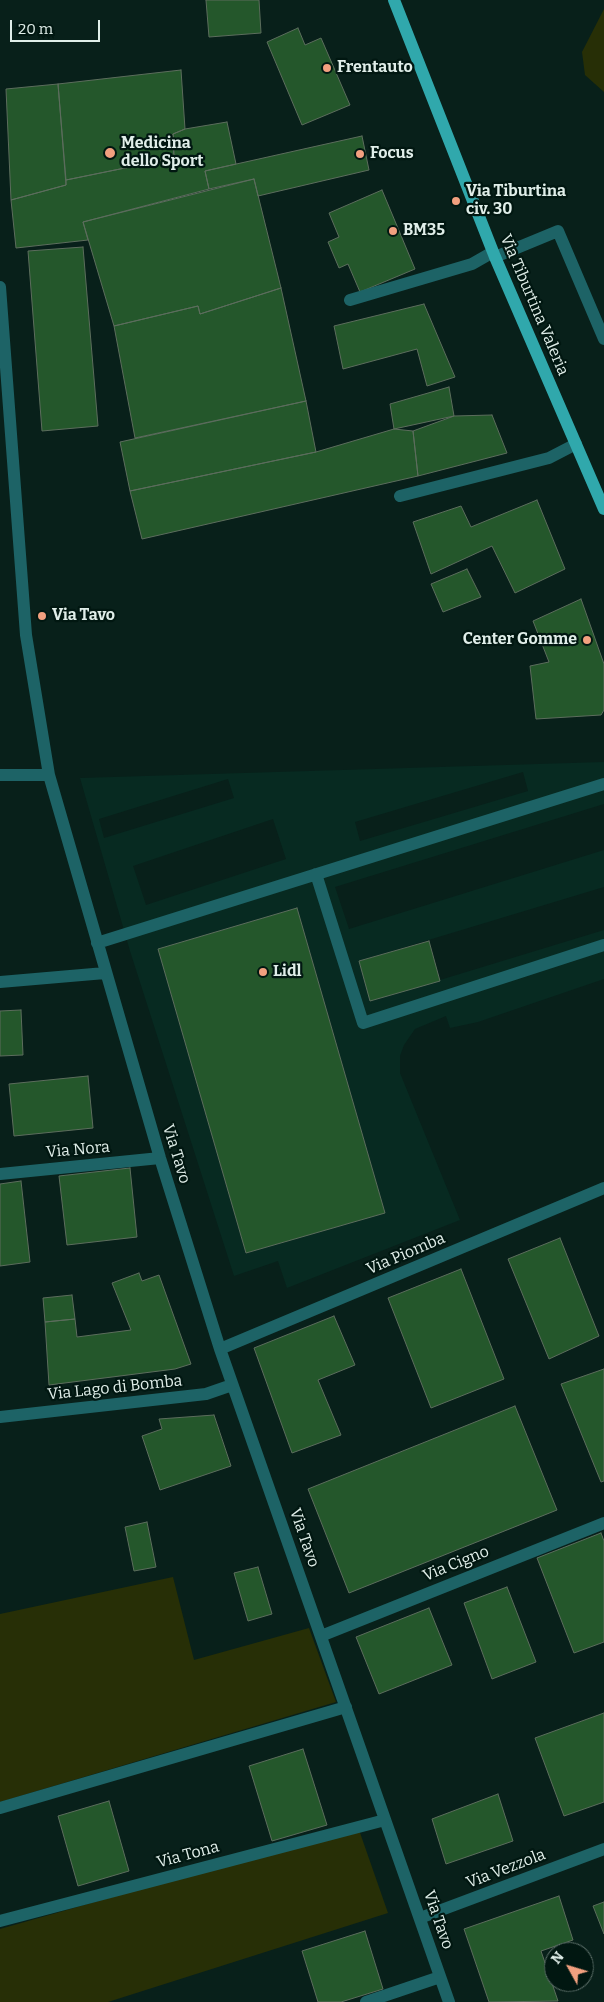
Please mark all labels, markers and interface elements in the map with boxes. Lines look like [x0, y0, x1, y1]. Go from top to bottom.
scale bar [12, 10, 102, 42]
text: 20 m [18, 20, 53, 38]
place label: Frentauto [337, 58, 413, 78]
marker: Frentauto [321, 62, 333, 74]
place label: Medicina dello Sport [121, 134, 204, 172]
place label: Focus [370, 144, 414, 164]
marker: Medicina dello Sport [103, 146, 117, 160]
marker: Focus [354, 148, 366, 160]
place label: Via Tiburtina civ. 30 [466, 182, 566, 220]
marker: Via Tiburtina civ. 30 [450, 195, 462, 207]
place label: BM35 [403, 221, 445, 241]
marker: BM35 [387, 225, 399, 237]
street label: Via Tiburtina Valeria [496, 232, 572, 378]
place label: Via Tavo [52, 606, 115, 626]
marker: Via Tavo [36, 610, 48, 622]
place label: Center Gomme [463, 630, 577, 650]
marker: Center Gomme [581, 634, 593, 646]
place label: Lidl [273, 962, 302, 982]
marker: Lidl [257, 966, 269, 978]
street label: Via Tavo [158, 1122, 194, 1186]
street label: Via Nora [45, 1138, 111, 1162]
street label: Via Piomba [364, 1229, 448, 1279]
street label: Via Lago di Bomba [47, 1371, 183, 1405]
street label: Via Tavo [285, 1506, 323, 1570]
street label: Via Cigno [420, 1542, 492, 1586]
street label: Via Tona [155, 1838, 221, 1872]
street label: Via Vezzola [464, 1845, 548, 1893]
street label: Via Tavo [419, 1888, 457, 1952]
north arrow [544, 1942, 594, 1992]
text: N [548, 1948, 568, 1967]

